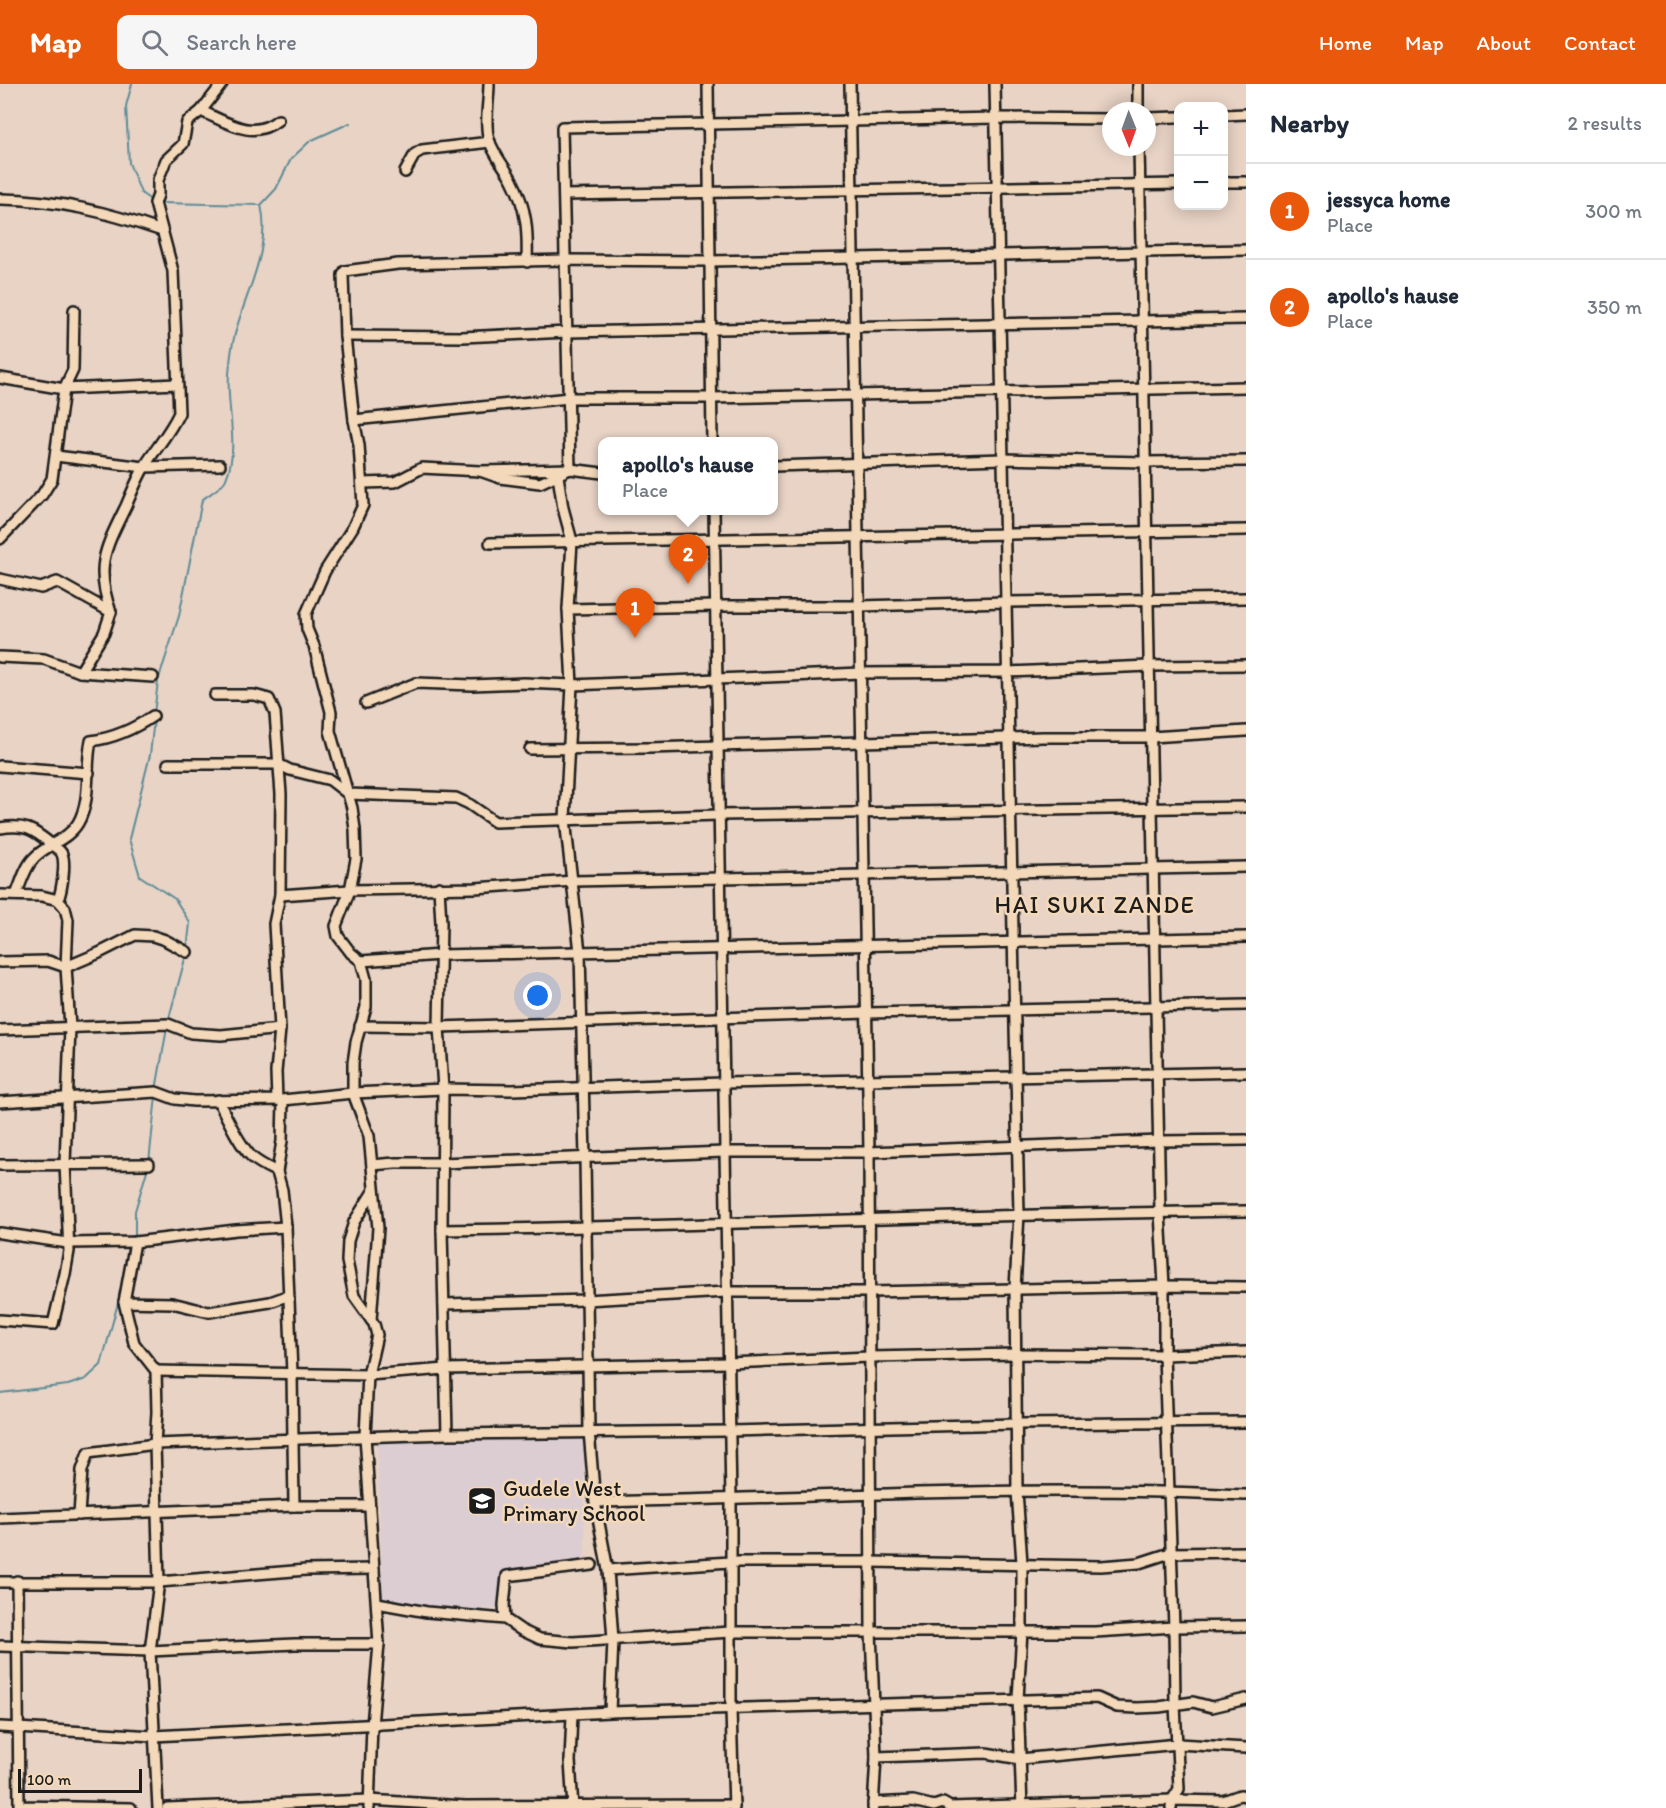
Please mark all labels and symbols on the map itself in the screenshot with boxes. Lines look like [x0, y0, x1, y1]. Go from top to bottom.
north arrow [1102, 102, 1156, 156]
pin: 2 [668, 534, 708, 584]
pin: 1 [616, 588, 654, 638]
district label: HAI SUKI ZANDE [995, 890, 1195, 919]
your location [523, 981, 552, 1010]
place label: Gudele West Primary School [503, 1475, 645, 1527]
school or university icon: Gudele West Primary School [466, 1485, 498, 1517]
scale bar [18, 1766, 142, 1794]

